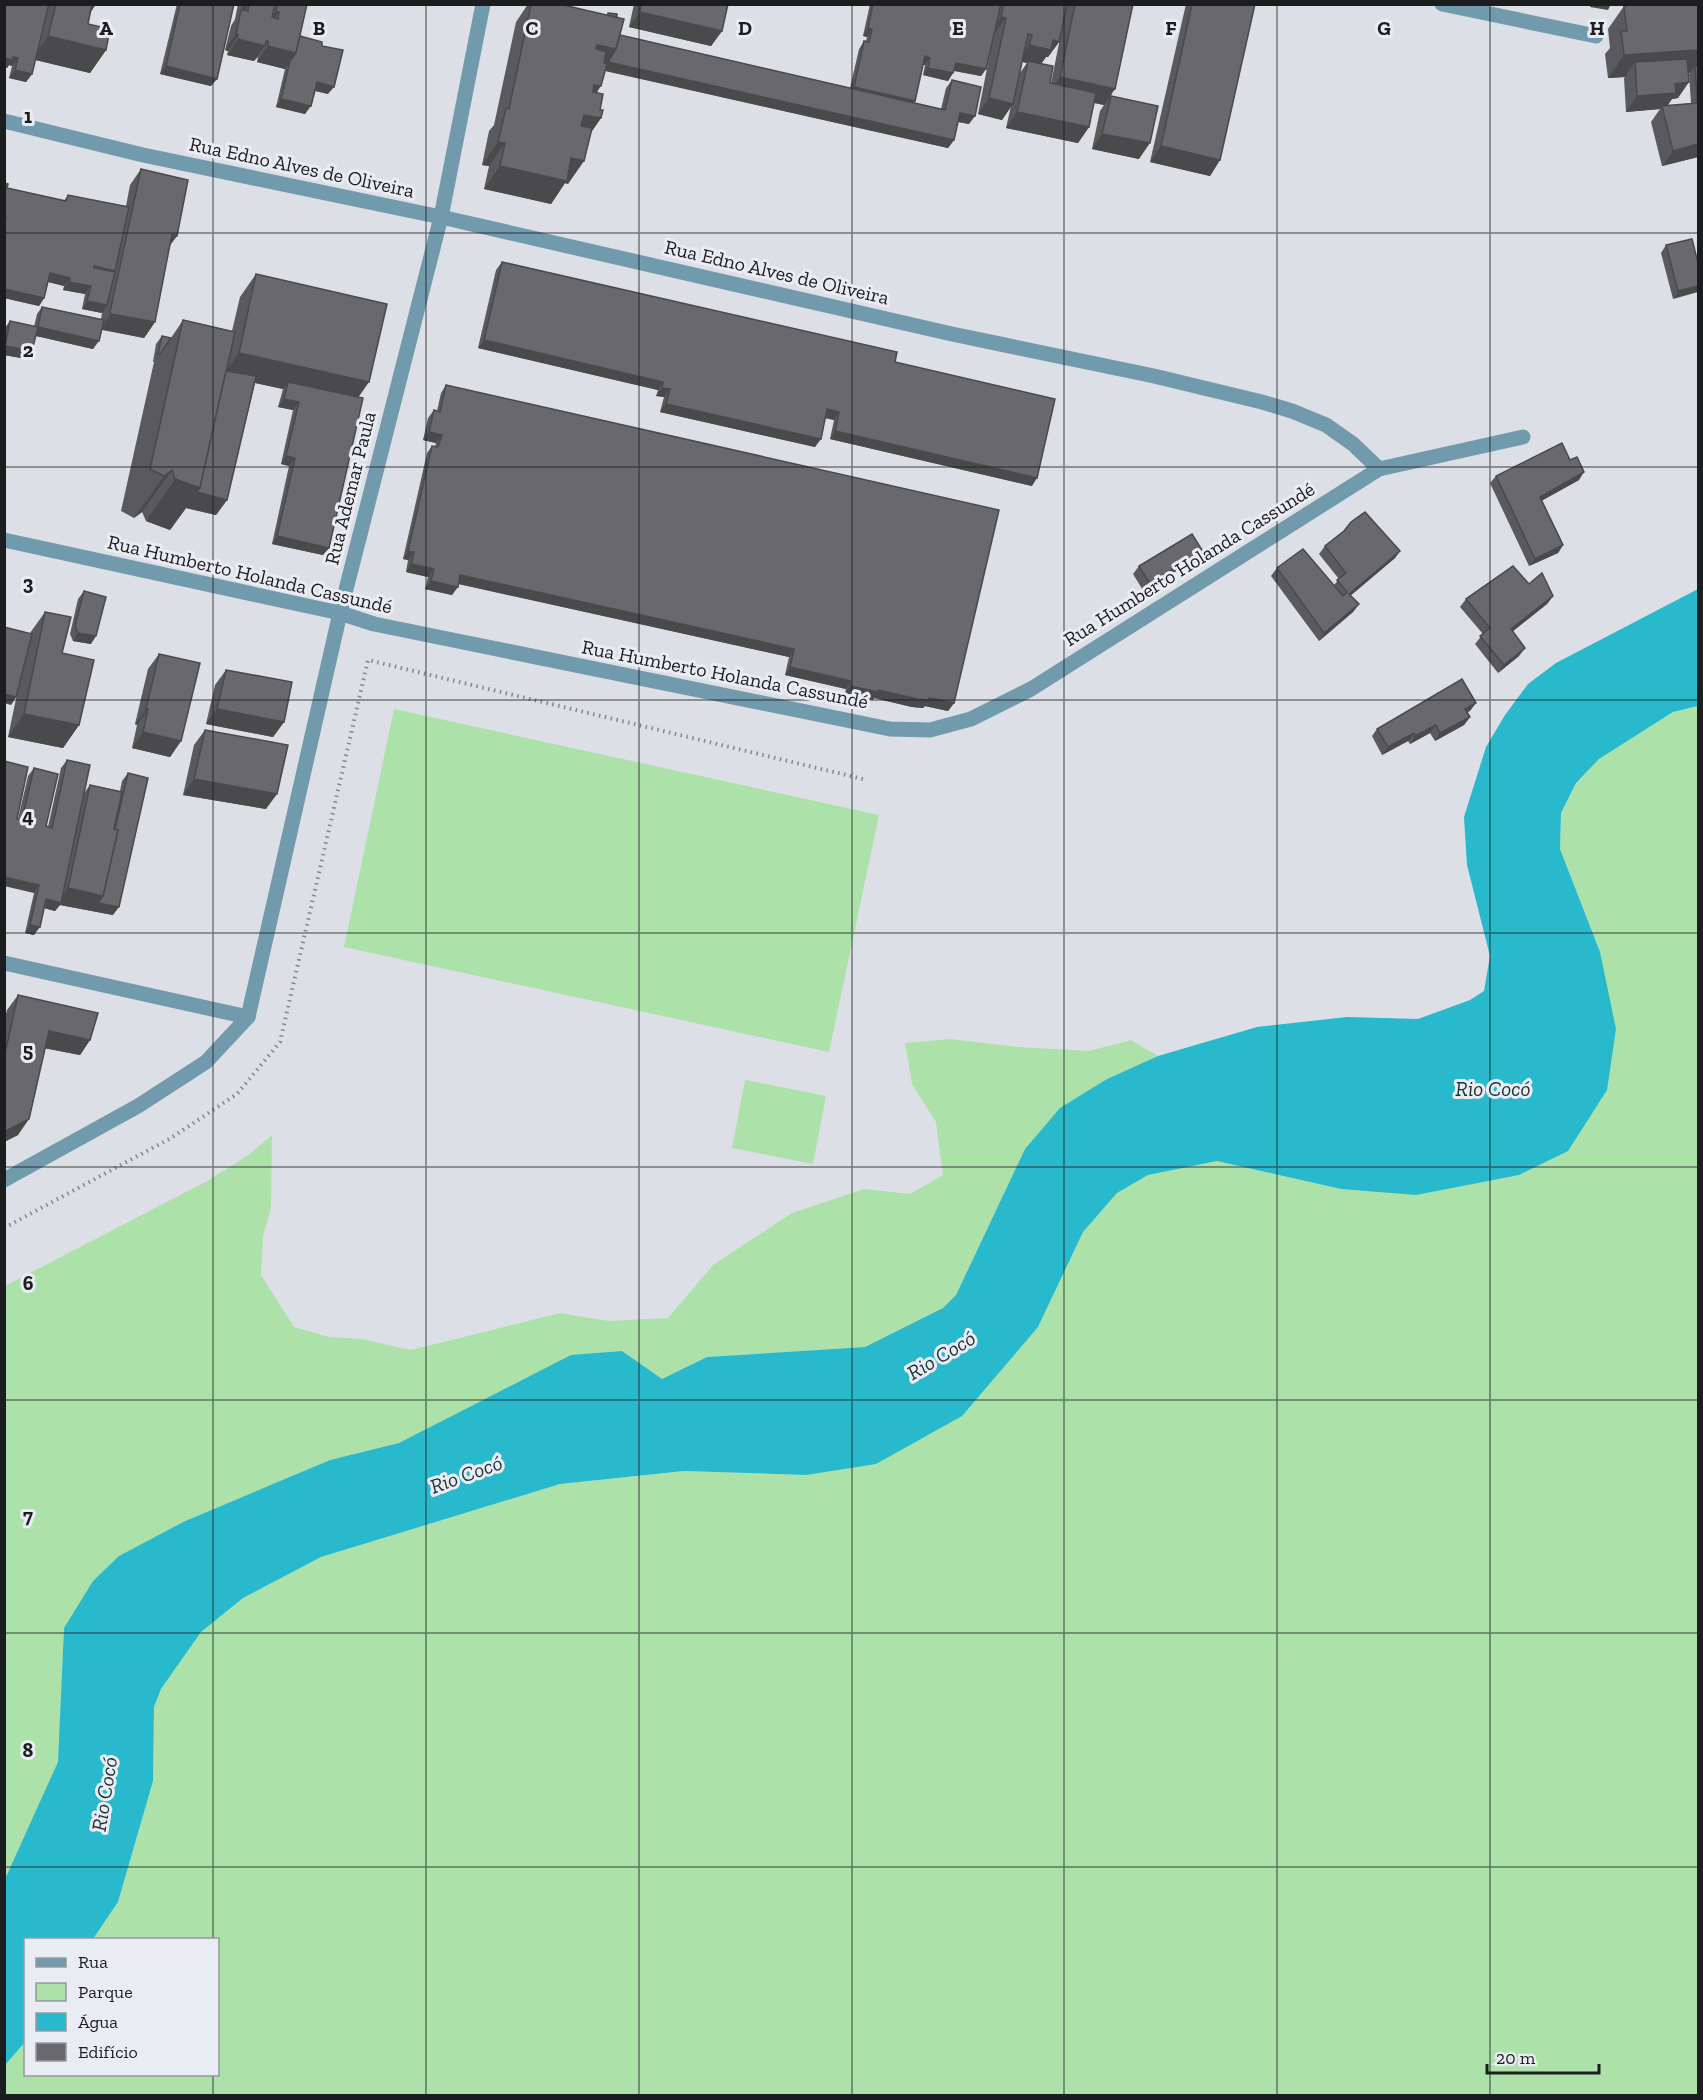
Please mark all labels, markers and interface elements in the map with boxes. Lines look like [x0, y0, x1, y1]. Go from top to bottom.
text: A [99, 16, 113, 40]
text: B [313, 16, 325, 40]
text: C [526, 16, 539, 40]
text: D [738, 16, 752, 40]
text: E [952, 16, 964, 40]
text: F [1165, 16, 1177, 40]
text: G [1377, 16, 1391, 40]
text: H [1589, 16, 1605, 40]
text: 1 [24, 104, 32, 128]
street label: Rua Edno Alves de Oliveira [187, 131, 417, 203]
street label: Rua Edno Alves de Oliveira [662, 234, 892, 310]
text: 2 [23, 338, 34, 362]
street label: Rua Ademar Paula [319, 409, 381, 567]
street label: Rua Humberto Holanda Cassundé [1059, 477, 1319, 651]
street label: Rua Humberto Holanda Cassundé [105, 530, 395, 618]
text: 3 [23, 571, 34, 595]
street label: Rua Humberto Holanda Cassundé [580, 634, 870, 714]
text: 4 [22, 804, 34, 828]
text: 5 [23, 1038, 33, 1062]
water label: Rio Cocó [1455, 1076, 1531, 1101]
text: 6 [23, 1271, 34, 1295]
water label: Rio Cocó [902, 1325, 980, 1385]
water label: Rio Cocó [426, 1449, 506, 1499]
text: 7 [23, 1504, 33, 1528]
text: 8 [23, 1738, 34, 1762]
water label: Rio Cocó [86, 1755, 122, 1833]
legend [24, 1938, 219, 2076]
text: Rua [78, 1951, 108, 1973]
text: Parque [78, 1981, 133, 2003]
text: Água [78, 2011, 118, 2033]
scale bar [1487, 2037, 1600, 2075]
text: Edifício [78, 2041, 138, 2063]
text: 20 m [1496, 2047, 1536, 2069]

